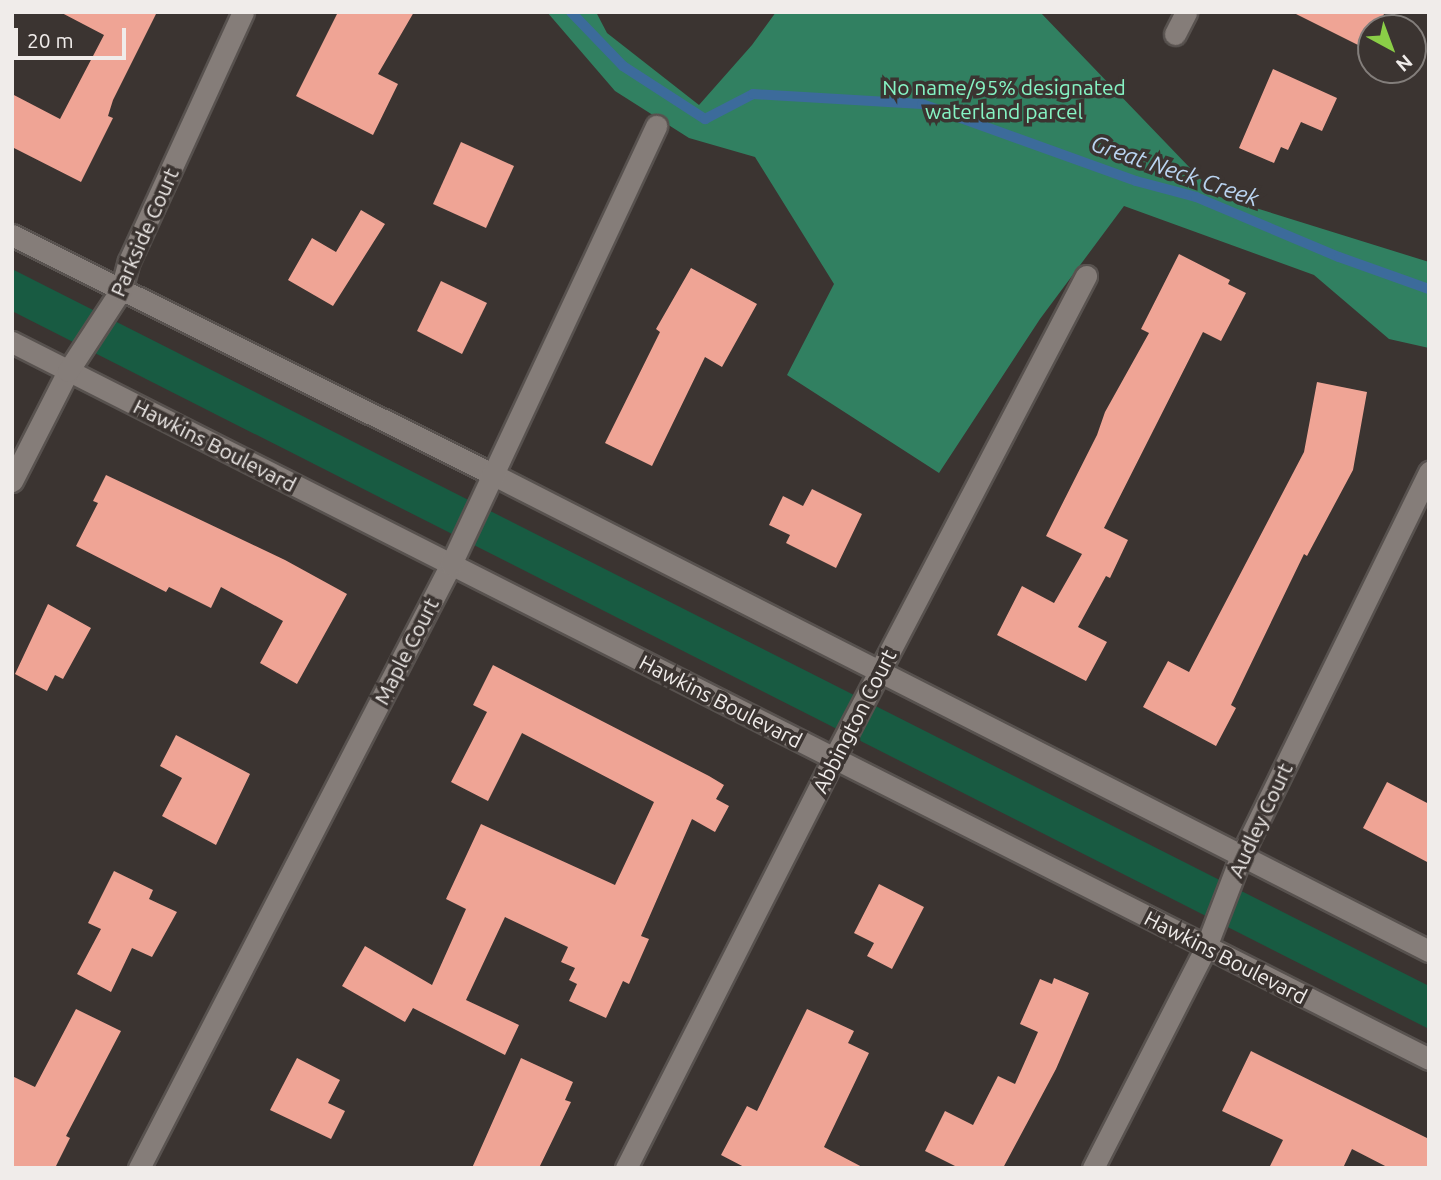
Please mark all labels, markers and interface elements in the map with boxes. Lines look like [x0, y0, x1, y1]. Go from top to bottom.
scale bar [18, 14, 130, 58]
north arrow [1357, 14, 1427, 84]
text: 20 m [27, 28, 74, 52]
text: N [1392, 50, 1417, 76]
park label: No name/95% designated waterland parcel [882, 74, 1126, 124]
water label: Great Neck Creek [1087, 129, 1263, 213]
street label: Parkside Court [104, 164, 184, 300]
street label: Hawkins Boulevard [129, 393, 301, 497]
street label: Maple Court [368, 593, 444, 709]
street label: Abbington Court [807, 645, 901, 797]
street label: Hawkins Boulevard [635, 649, 807, 753]
street label: Audley Court [1223, 759, 1297, 881]
street label: Hawkins Boulevard [1140, 905, 1312, 1009]

